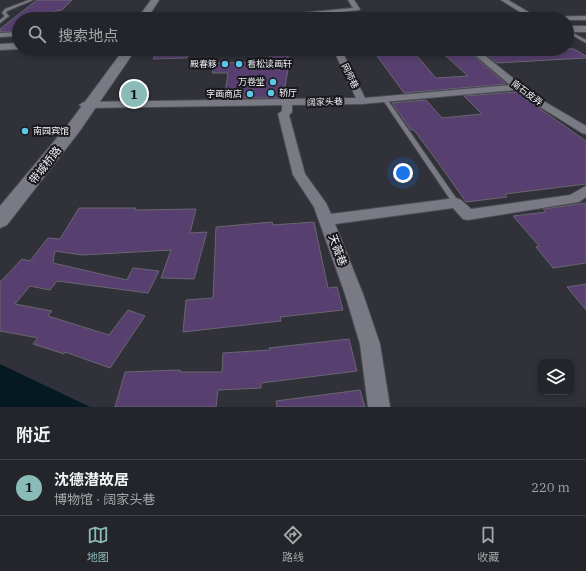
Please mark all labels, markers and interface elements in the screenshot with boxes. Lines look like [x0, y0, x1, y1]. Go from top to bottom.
search box [12, 12, 574, 56]
icon: search [26, 23, 48, 45]
text: 搜索地点 [58, 26, 118, 45]
place label: 殿春簃 [190, 58, 217, 69]
place label: 看松读画轩 [247, 58, 292, 69]
marker: 殿春簃 [220, 59, 230, 69]
marker: 看松读画轩 [234, 59, 244, 69]
street label: 网师巷 [340, 61, 361, 90]
place label: 万卷堂 [238, 76, 265, 87]
marker: 万卷堂 [268, 77, 278, 87]
street label: 南石皮弄 [510, 77, 545, 108]
pin: 1 [121, 79, 147, 109]
place label: 轿厅 [279, 87, 297, 98]
place label: 字画商店 [206, 88, 242, 99]
marker: 轿厅 [266, 88, 276, 98]
marker: 字画商店 [245, 89, 255, 99]
street label: 阔家头巷 [307, 95, 343, 108]
place label: 南园宾馆 [33, 125, 69, 136]
marker: 南园宾馆 [20, 126, 30, 136]
street label: 带城桥路 [26, 143, 64, 187]
your location [393, 163, 413, 183]
street label: 天薇巷 [326, 232, 350, 268]
map controls [538, 359, 574, 395]
button: layers [538, 359, 574, 395]
text: 附近 [16, 424, 50, 446]
text: 沈德潜故居 [54, 470, 129, 489]
text: 1 [25, 479, 33, 496]
text: 220 m [531, 479, 570, 496]
text: 博物馆 · 阔家头巷 [54, 491, 155, 508]
tab: 地图 [87, 524, 109, 564]
tab: 路线 [282, 524, 304, 564]
tab: 收藏 [477, 524, 499, 564]

